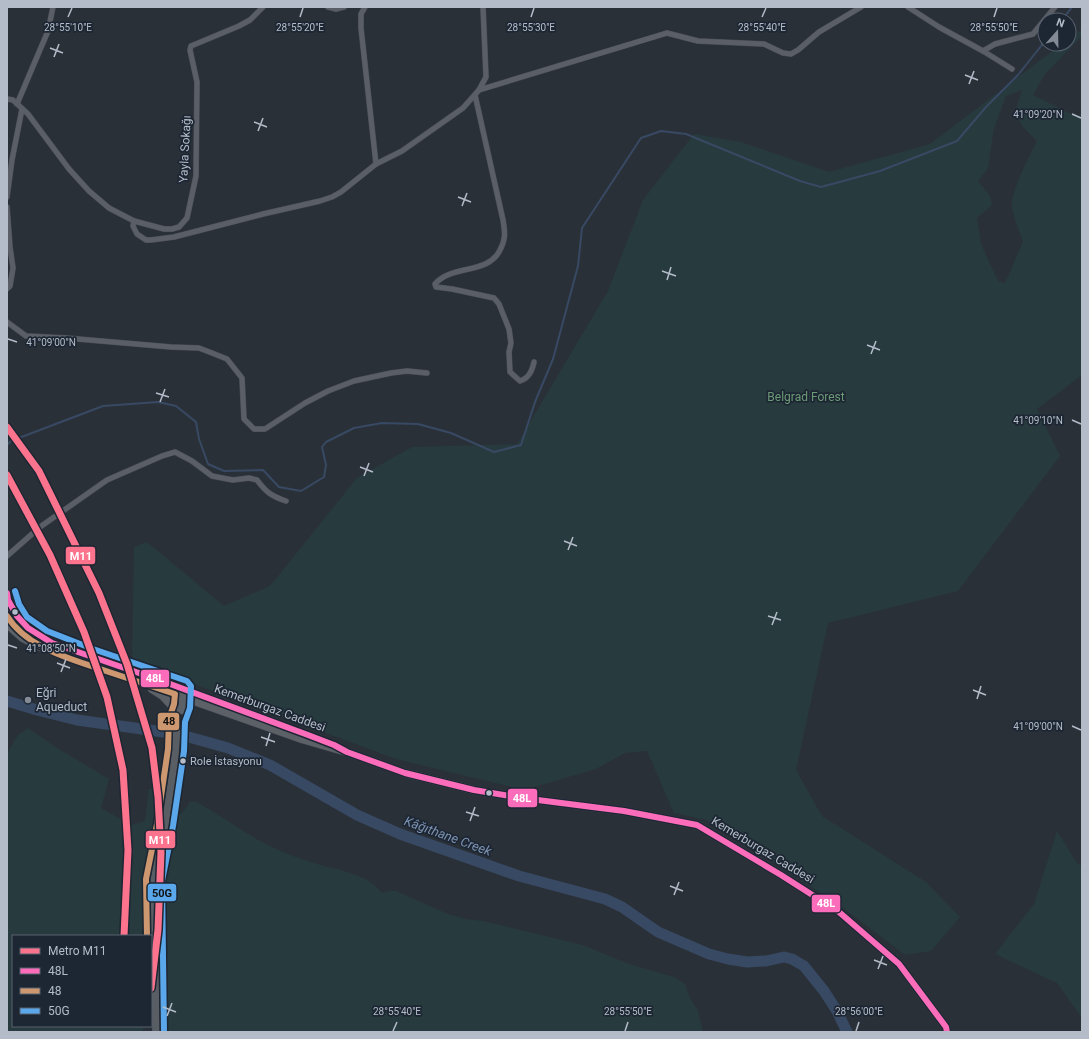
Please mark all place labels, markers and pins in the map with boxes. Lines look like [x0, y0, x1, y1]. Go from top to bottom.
unlabelled marker [10, 607, 20, 617]
place label: Eğri Aqueduct [36, 686, 87, 714]
marker: Eğri Aqueduct [23, 695, 33, 705]
place label: Role İstasyonu [190, 755, 262, 768]
marker: Role İstasyonu [178, 756, 188, 766]
unlabelled marker [484, 788, 494, 798]

